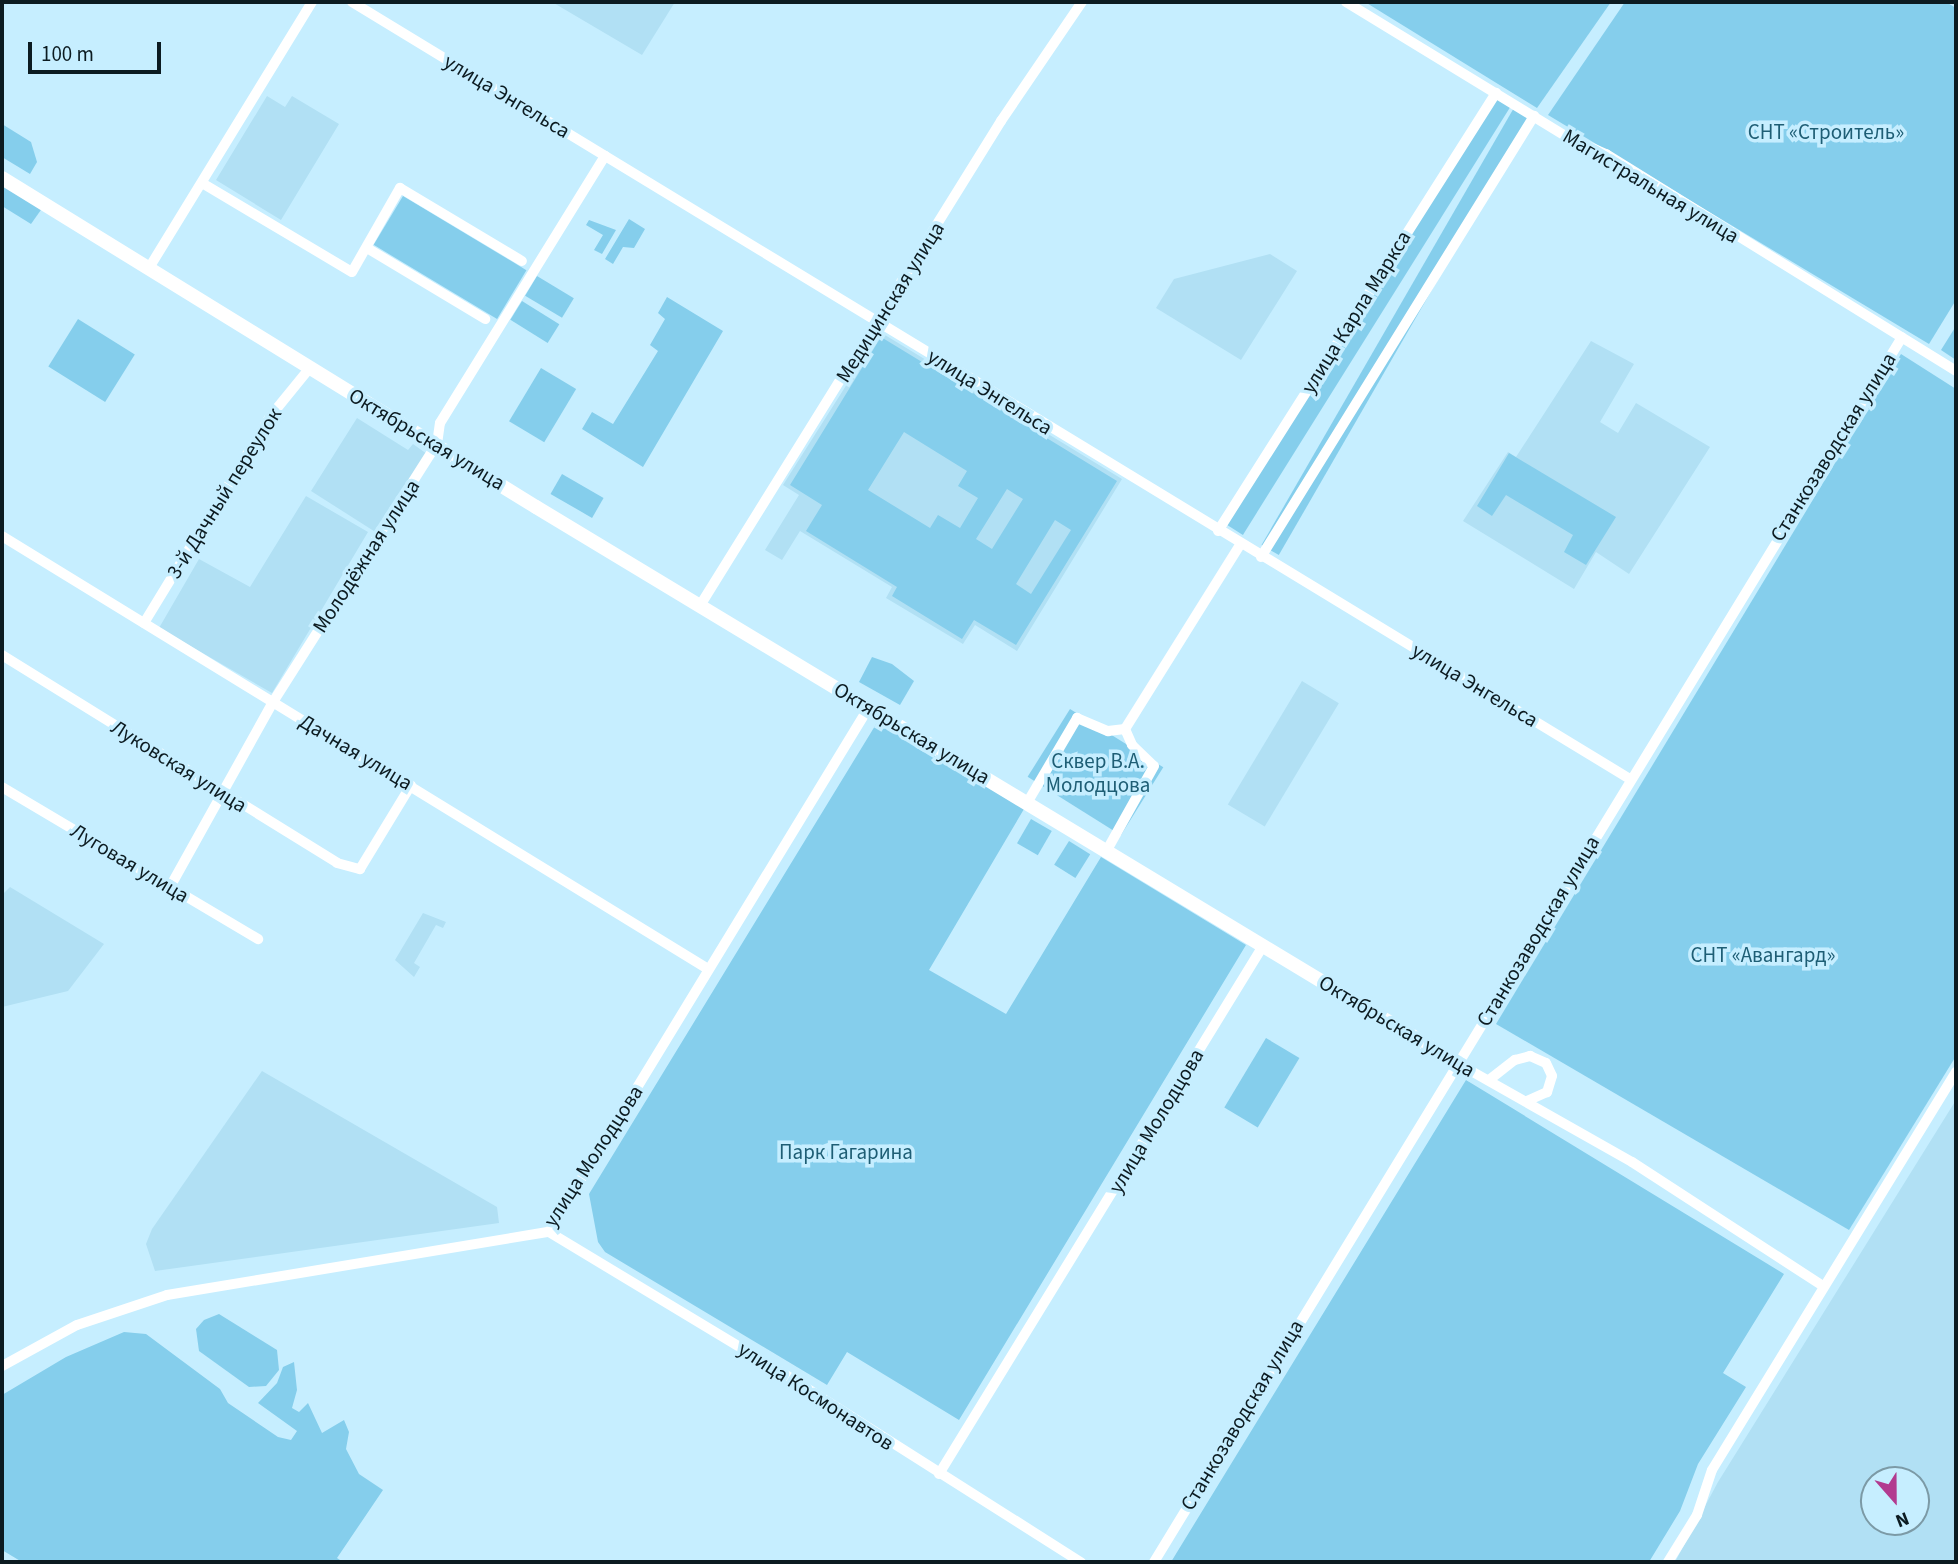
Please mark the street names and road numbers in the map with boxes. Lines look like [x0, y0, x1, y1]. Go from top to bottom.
street label: улица Энгельса [439, 48, 575, 144]
street label: Магистральная улица [1558, 123, 1744, 249]
street label: Медицинская улица [830, 217, 950, 387]
street label: улица Карла Маркса [1296, 226, 1416, 398]
street label: улица Энгельса [923, 344, 1057, 440]
street label: Станкозаводская улица [1765, 348, 1901, 546]
street label: Октябрьская улица [344, 382, 510, 496]
street label: 3-й Дачный переулок [161, 403, 287, 583]
street label: Молодёжная улица [307, 475, 425, 637]
street label: улица Энгельса [1407, 637, 1543, 733]
street label: Октябрьская улица [829, 676, 995, 790]
street label: Дачная улица [295, 708, 417, 796]
street label: Луковская улица [106, 714, 252, 818]
street label: Луговая улица [66, 818, 194, 908]
street label: Станкозаводская улица [1471, 831, 1605, 1031]
street label: Октябрьская улица [1314, 969, 1480, 1083]
street label: улица Молодцова [1103, 1044, 1209, 1198]
street label: улица Молодцова [538, 1080, 648, 1232]
street label: Станкозаводская улица [1175, 1315, 1309, 1515]
street label: улица Космонавтов [733, 1336, 899, 1456]

